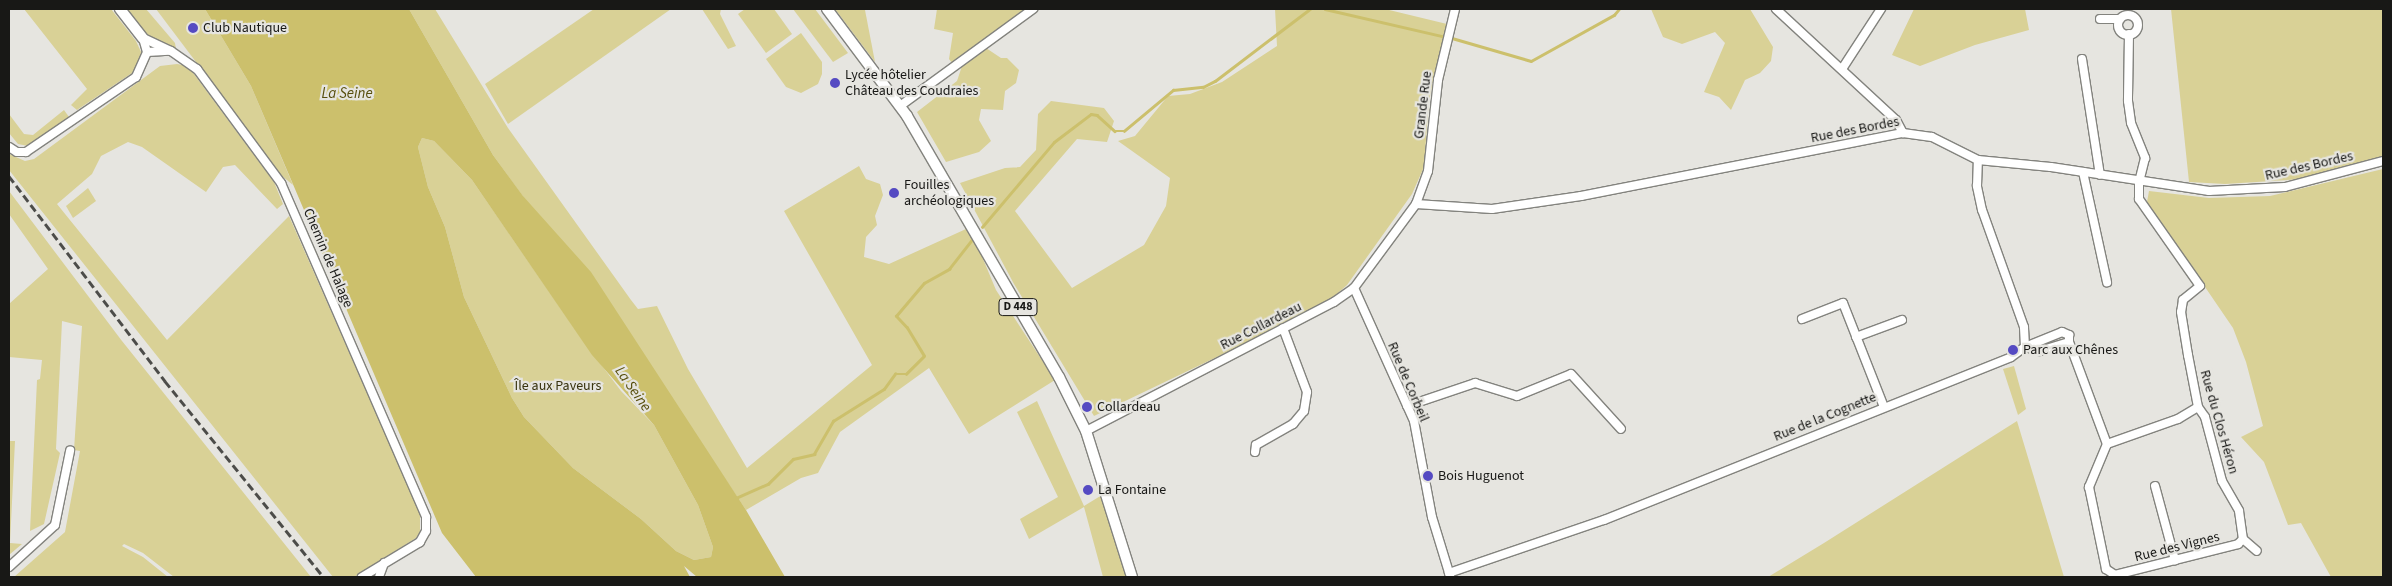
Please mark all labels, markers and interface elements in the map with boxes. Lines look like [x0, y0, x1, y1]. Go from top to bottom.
place label: Club Nautique [203, 20, 287, 36]
marker: Club Nautique [187, 22, 199, 34]
place label: Lycée hôtelier Château des Coudraies [845, 67, 978, 100]
street label: Grande Rue [1411, 70, 1435, 140]
marker: Lycée hôtelier Château des Coudraies [829, 77, 841, 89]
water label: La Seine [321, 85, 373, 103]
street label: Rue des Bordes [1809, 113, 1901, 147]
street label: Rue des Bordes [2263, 148, 2355, 184]
place label: Fouilles archéologiques [904, 177, 994, 210]
marker: Fouilles archéologiques [888, 187, 900, 199]
street label: Chemin de Halage [300, 206, 356, 310]
road number: D 448 [998, 298, 1038, 316]
street label: Rue Collardeau [1218, 298, 1304, 354]
street label: Rue de Corbeil [1384, 340, 1432, 424]
place label: Parc aux Chênes [2023, 342, 2118, 358]
marker: Parc aux Chênes [2007, 344, 2019, 356]
water label: La Seine [611, 363, 655, 415]
street label: Rue du Clos Héron [2196, 368, 2242, 476]
park label: Île aux Paveurs [515, 378, 601, 394]
street label: Rue de la Cognette [1771, 389, 1879, 445]
place label: Collardeau [1097, 399, 1161, 415]
marker: Collardeau [1081, 401, 1093, 413]
place label: Bois Huguenot [1438, 468, 1524, 484]
marker: Bois Huguenot [1422, 470, 1434, 482]
place label: La Fontaine [1098, 482, 1166, 498]
marker: La Fontaine [1082, 484, 1094, 496]
street label: Rue des Vignes [2133, 528, 2221, 566]

